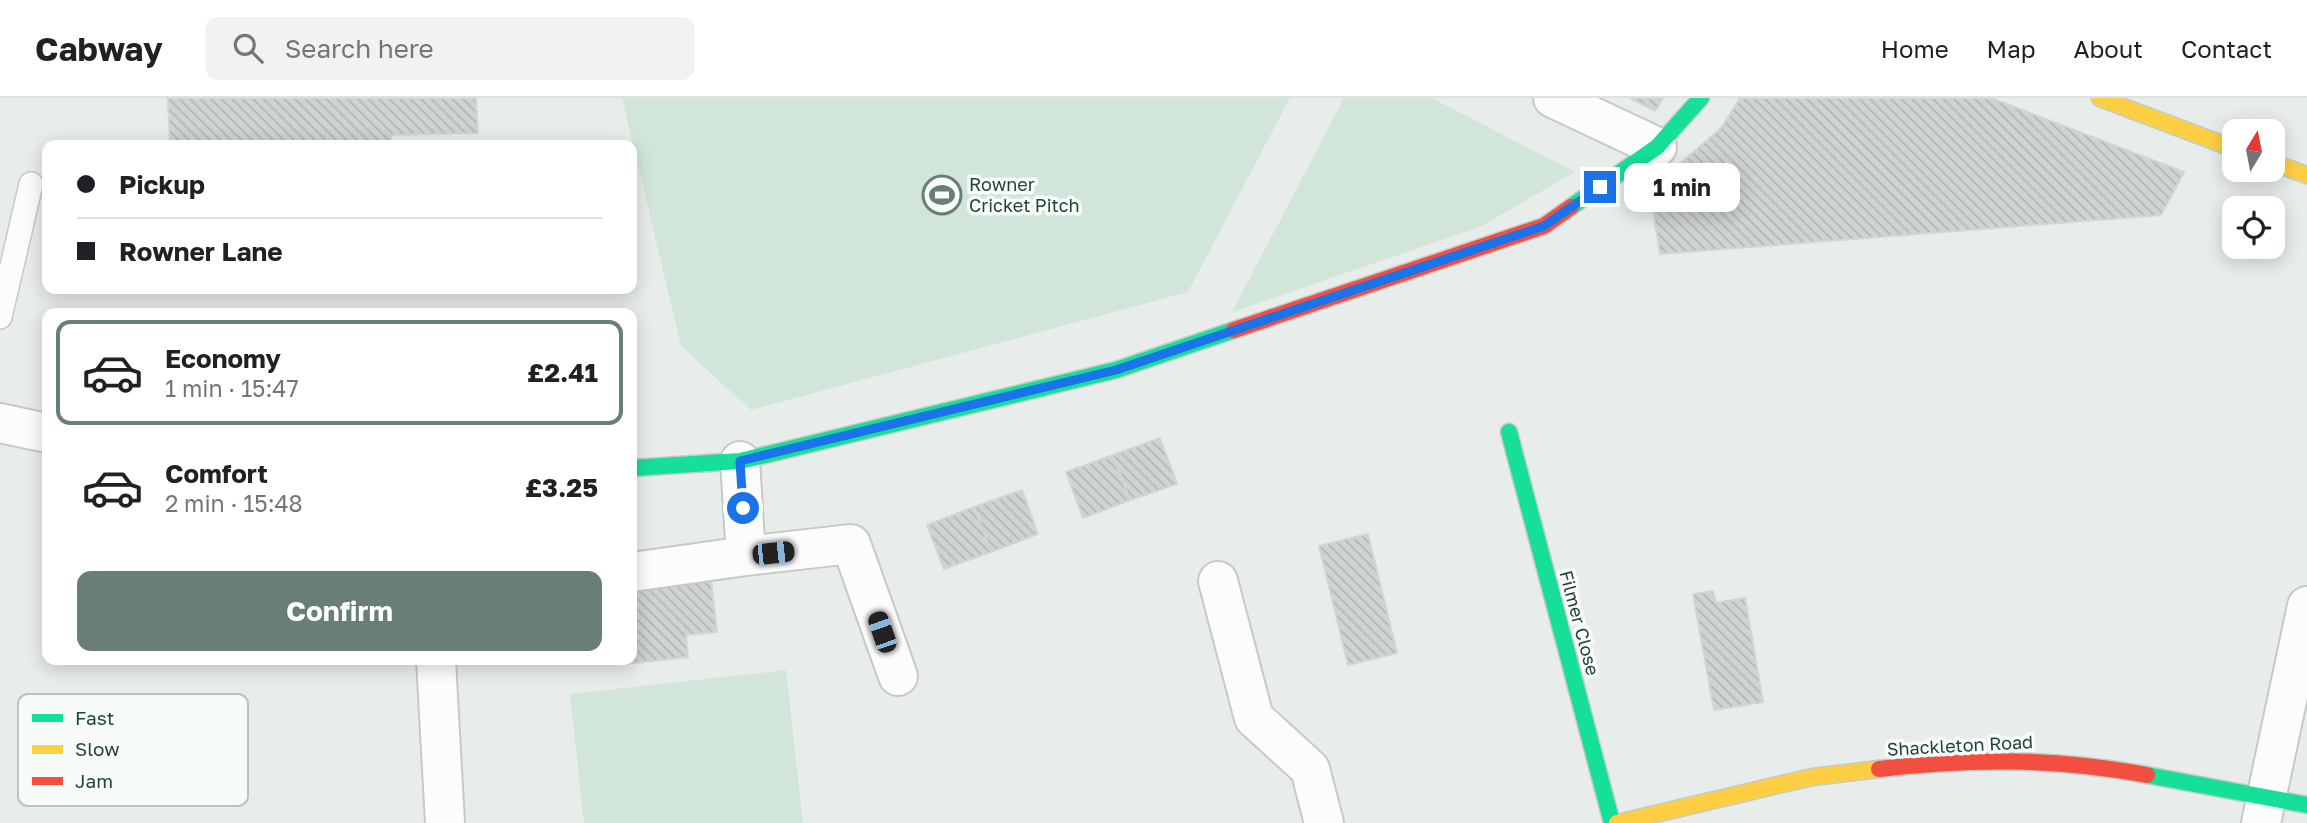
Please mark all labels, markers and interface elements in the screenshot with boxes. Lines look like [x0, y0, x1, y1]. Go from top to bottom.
search box [205, 17, 695, 80]
text: Cabway [35, 29, 163, 68]
icon: search [229, 29, 267, 67]
text: Search here [285, 33, 434, 64]
text: Home [1881, 34, 1949, 63]
text: Map [1987, 34, 2036, 63]
text: About [2074, 34, 2143, 63]
text: Contact [2181, 34, 2272, 63]
north arrow [2222, 119, 2286, 182]
map controls [2222, 119, 2285, 259]
callout: 1 min [1624, 162, 1740, 212]
text: Pickup [119, 169, 205, 200]
route end [1584, 171, 1616, 203]
place label: Rowner Cricket Pitch [969, 173, 1080, 216]
text: 1 min [1653, 173, 1711, 201]
sports icon: Rowner Cricket Pitch [921, 174, 963, 216]
button: locate [2222, 196, 2285, 259]
text: Rowner Lane [119, 236, 283, 267]
icon: car [81, 341, 144, 404]
text: Economy [165, 343, 281, 374]
text: £2.41 [527, 357, 598, 388]
text: 1 min · 15:47 [165, 374, 299, 402]
icon: car [81, 456, 144, 519]
text: Comfort [165, 458, 268, 489]
text: £3.25 [525, 472, 598, 503]
text: 2 min · 15:48 [165, 489, 303, 517]
route start [727, 492, 759, 524]
car [752, 540, 795, 566]
street label: Filmer Close [1555, 568, 1605, 678]
button: Confirm [77, 571, 602, 651]
car [866, 609, 899, 655]
legend [18, 694, 248, 806]
text: Fast [75, 706, 114, 729]
street label: Shackleton Road [1886, 730, 2034, 760]
text: Slow [75, 737, 120, 760]
text: Jam [75, 769, 113, 792]

